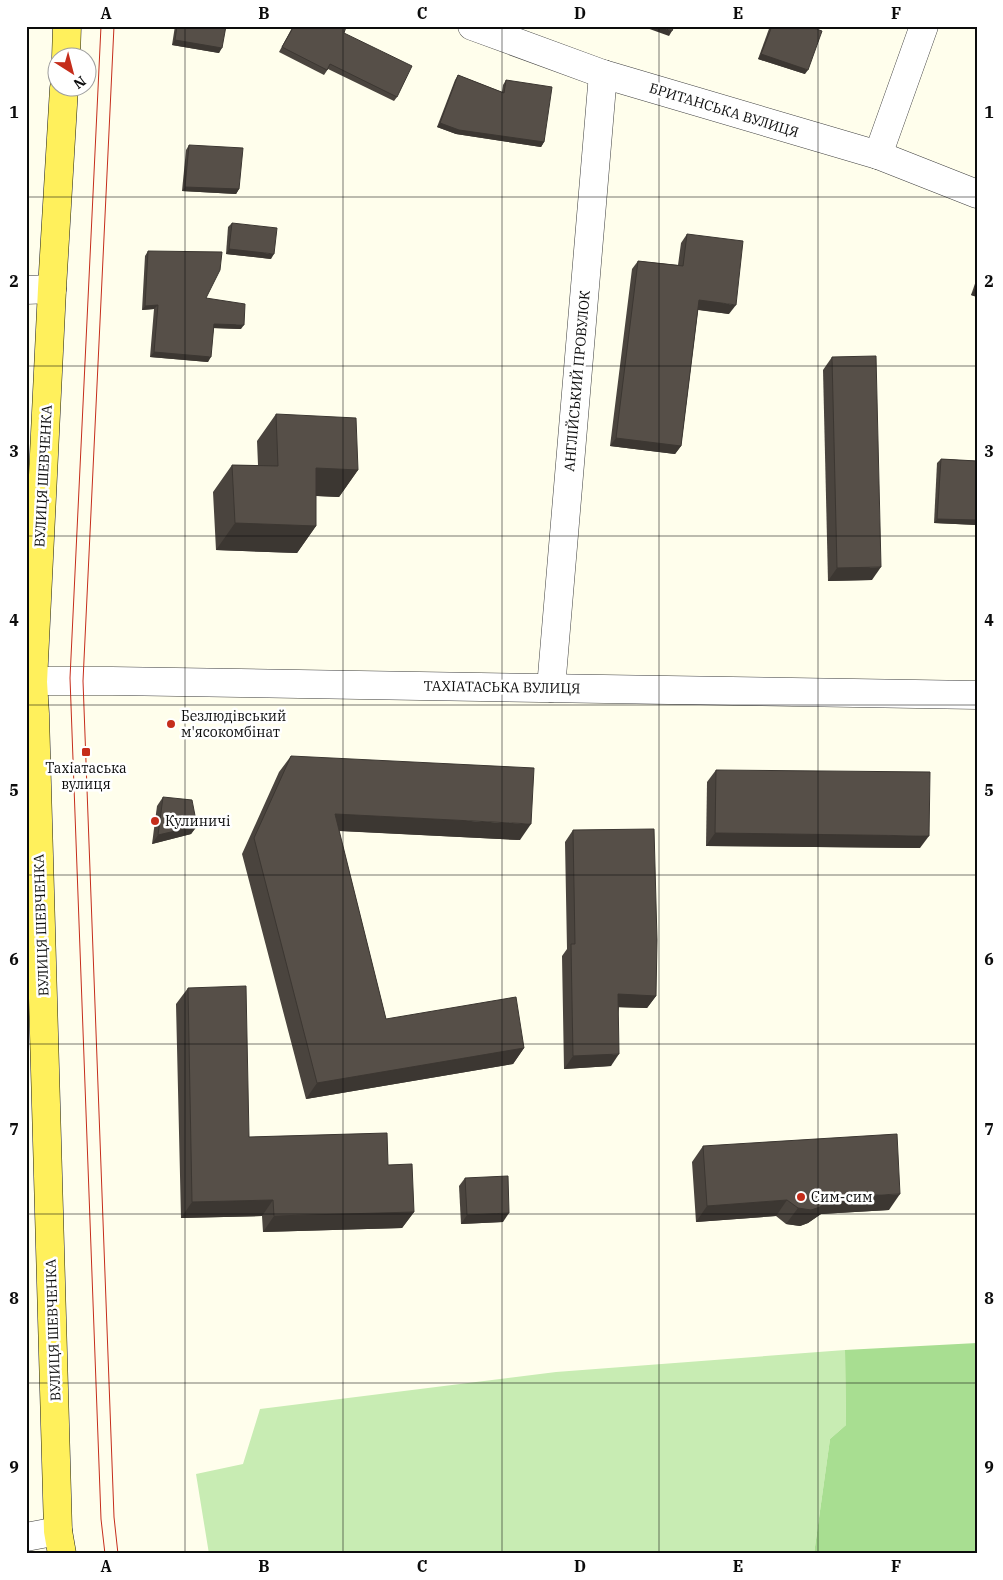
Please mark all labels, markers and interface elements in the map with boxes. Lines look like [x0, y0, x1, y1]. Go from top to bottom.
text: A [100, 3, 112, 23]
text: B [258, 3, 270, 23]
text: C [417, 3, 427, 23]
text: D [574, 3, 586, 23]
text: E [733, 3, 743, 23]
text: F [891, 3, 901, 23]
north arrow [48, 48, 98, 98]
text: N [70, 72, 89, 93]
street label: БРИТАНСЬКА ВУЛИЦЯ [647, 79, 801, 141]
text: 1 [9, 102, 19, 122]
text: 1 [984, 102, 994, 122]
text: 2 [9, 271, 19, 291]
text: 2 [984, 271, 994, 291]
street label: АНГЛІЙСЬКИЙ ПРОВУЛОК [560, 289, 594, 472]
street label: ВУЛИЦЯ ШЕВЧЕНКА [30, 404, 56, 548]
text: 3 [9, 441, 19, 461]
text: 3 [984, 441, 994, 461]
text: 4 [9, 610, 19, 630]
text: 4 [984, 610, 994, 630]
street label: ТАХІАТАСЬКА ВУЛИЦЯ [423, 677, 581, 697]
place label: Безлюдівський м'ясокомбінат [181, 707, 286, 741]
marker: Безлюдівський м'ясокомбінат [165, 718, 177, 730]
marker: Тахіатаська вулиця [80, 746, 92, 758]
place label: Тахіатаська вулиця [45, 759, 127, 793]
text: 5 [9, 780, 19, 800]
text: 5 [984, 780, 994, 800]
place label: Кулиничі [165, 812, 230, 830]
marker: Кулиничі [149, 815, 161, 827]
street label: ВУЛИЦЯ ШЕВЧЕНКА [30, 853, 52, 997]
text: 6 [9, 949, 19, 969]
text: 6 [984, 949, 994, 969]
text: 7 [9, 1119, 19, 1139]
text: 7 [984, 1119, 994, 1139]
place label: Сим-сим [811, 1188, 873, 1206]
marker: Сим-сим [795, 1191, 807, 1203]
street label: ВУЛИЦЯ ШЕВЧЕНКА [42, 1258, 64, 1402]
text: 8 [9, 1288, 19, 1308]
text: 8 [984, 1288, 994, 1308]
text: 9 [9, 1457, 19, 1477]
text: 9 [984, 1457, 994, 1477]
text: A [100, 1556, 112, 1576]
text: B [258, 1556, 270, 1576]
text: C [417, 1556, 427, 1576]
text: D [574, 1556, 586, 1576]
text: E [733, 1556, 743, 1576]
text: F [891, 1556, 901, 1576]

